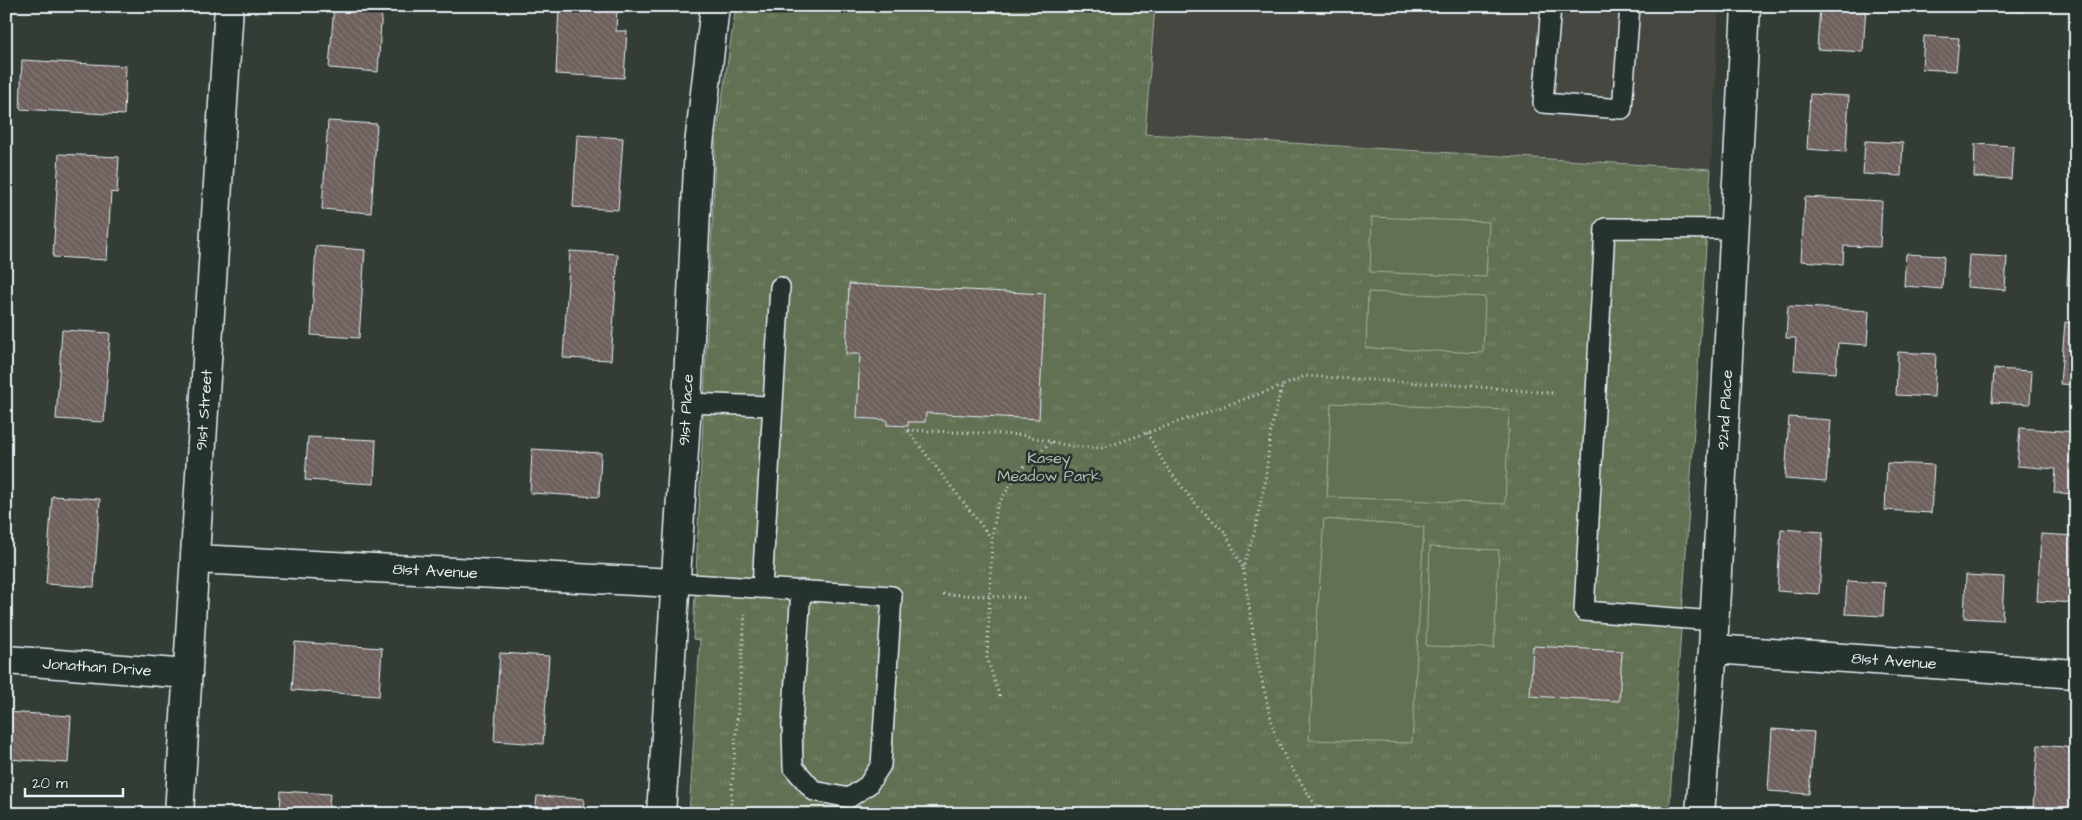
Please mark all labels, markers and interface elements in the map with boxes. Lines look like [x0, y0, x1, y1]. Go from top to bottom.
street label: 91st Street [190, 368, 218, 451]
street label: 92nd Place [1712, 369, 1738, 451]
street label: 91st Place [673, 373, 699, 446]
park label: Kasey Meadow Park [997, 447, 1101, 487]
street label: 81st Avenue [392, 558, 479, 584]
street label: 81st Avenue [1851, 647, 1938, 675]
street label: Jonathan Drive [42, 652, 153, 682]
scale bar [25, 765, 122, 797]
text: 20 m [32, 773, 68, 794]

